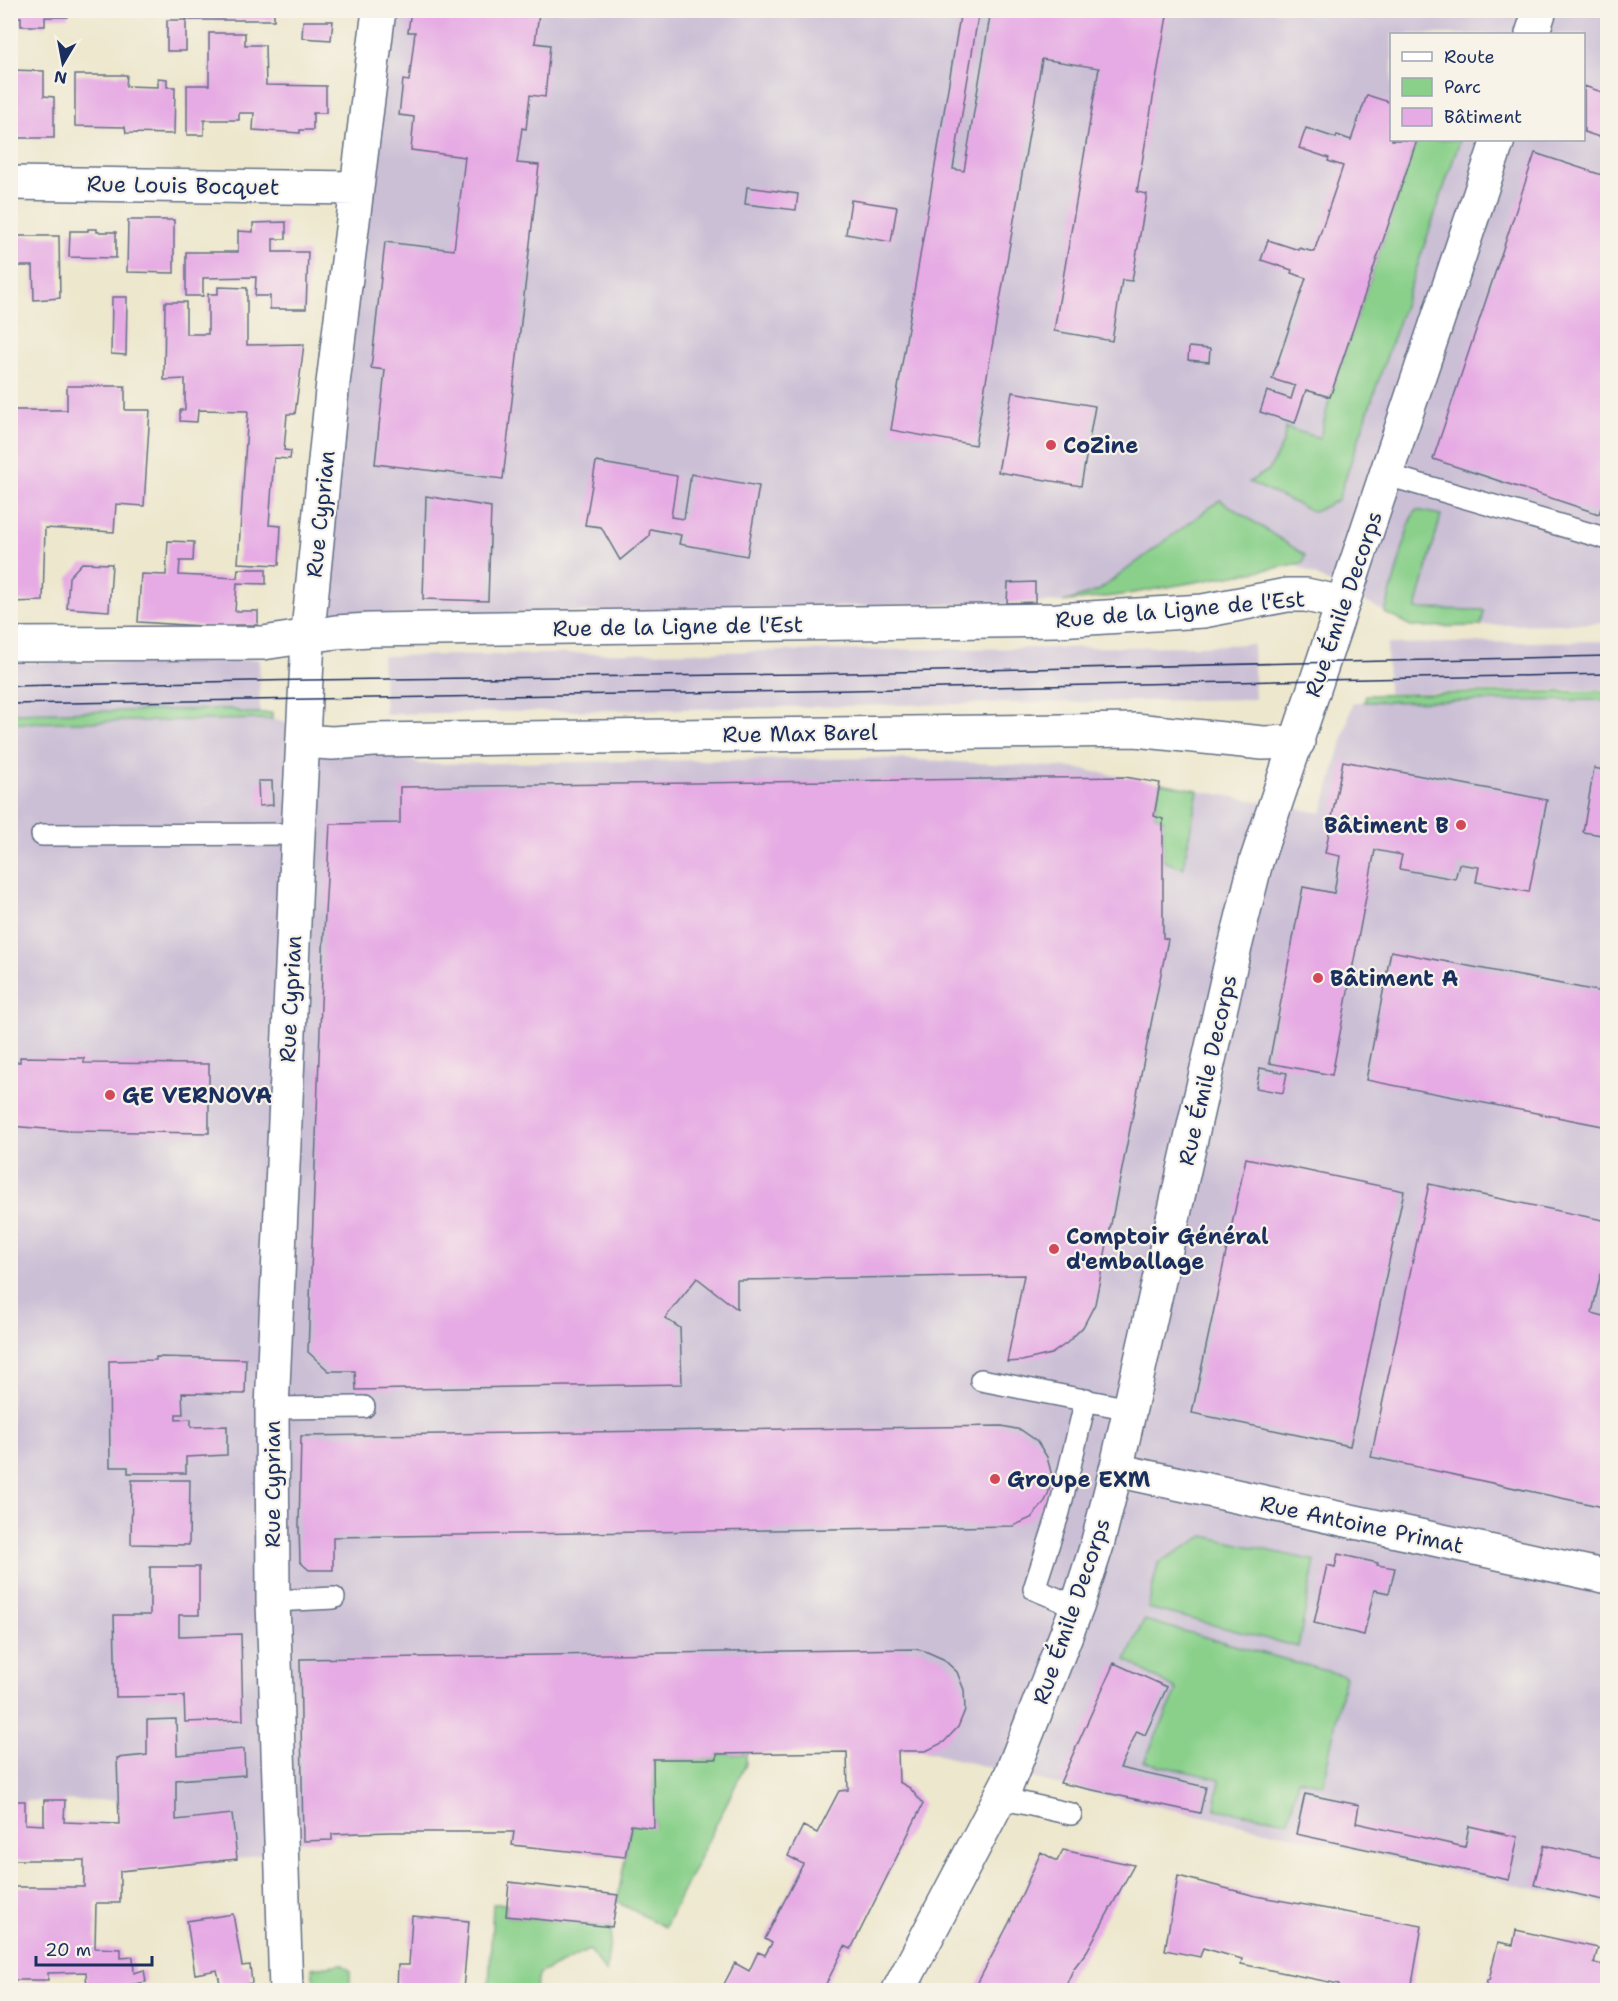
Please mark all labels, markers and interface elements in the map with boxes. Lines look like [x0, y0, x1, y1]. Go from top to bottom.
north arrow [33, 33, 93, 93]
legend [1390, 33, 1585, 141]
text: Route [1444, 45, 1495, 69]
text: N [52, 66, 69, 89]
text: Parc [1444, 75, 1481, 99]
text: Bâtiment [1444, 105, 1522, 129]
street label: Rue Louis Bocquet [86, 169, 280, 202]
place label: CoZine [1063, 431, 1138, 460]
marker: CoZine [1044, 438, 1058, 452]
street label: Rue Cyprian [299, 449, 342, 579]
street label: Rue Émile Decorps [1298, 507, 1389, 701]
street label: Rue de la Ligne de l'Est [1054, 584, 1306, 635]
street label: Rue de la Ligne de l'Est [552, 610, 804, 643]
street label: Rue Max Barel [722, 718, 878, 749]
place label: Bâtiment B [1324, 811, 1449, 840]
marker: Bâtiment B [1454, 818, 1468, 832]
street label: Rue Cyprian [273, 935, 308, 1063]
place label: Bâtiment A [1330, 964, 1458, 993]
marker: Bâtiment A [1311, 971, 1325, 985]
street label: Rue Émile Decorps [1171, 972, 1244, 1168]
place label: GE VERNOVA [122, 1081, 272, 1110]
marker: GE VERNOVA [103, 1088, 117, 1102]
place label: Comptoir Général d'emballage [1066, 1222, 1269, 1276]
marker: Comptoir Général d'emballage [1047, 1242, 1061, 1256]
street label: Rue Cyprian [258, 1420, 287, 1548]
place label: Groupe EXM [1007, 1465, 1151, 1494]
marker: Groupe EXM [988, 1472, 1002, 1486]
street label: Rue Antoine Primat [1257, 1489, 1466, 1560]
street label: Rue Émile Decorps [1026, 1514, 1117, 1708]
scale bar [36, 1929, 152, 1967]
text: 20 m [45, 1938, 91, 1962]

